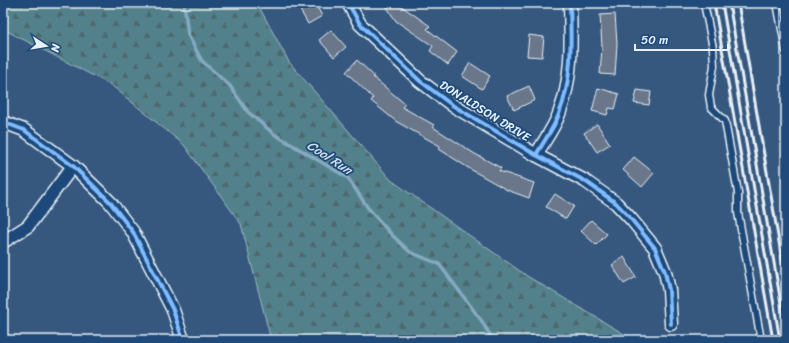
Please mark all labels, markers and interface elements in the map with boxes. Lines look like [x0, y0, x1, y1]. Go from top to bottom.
north arrow [26, 26, 66, 66]
scale bar [635, 26, 728, 52]
text: 50 m [641, 29, 668, 51]
text: N [45, 41, 66, 54]
street label: DONALDSON DRIVE [435, 74, 536, 149]
water label: Cool Run [302, 134, 359, 182]

